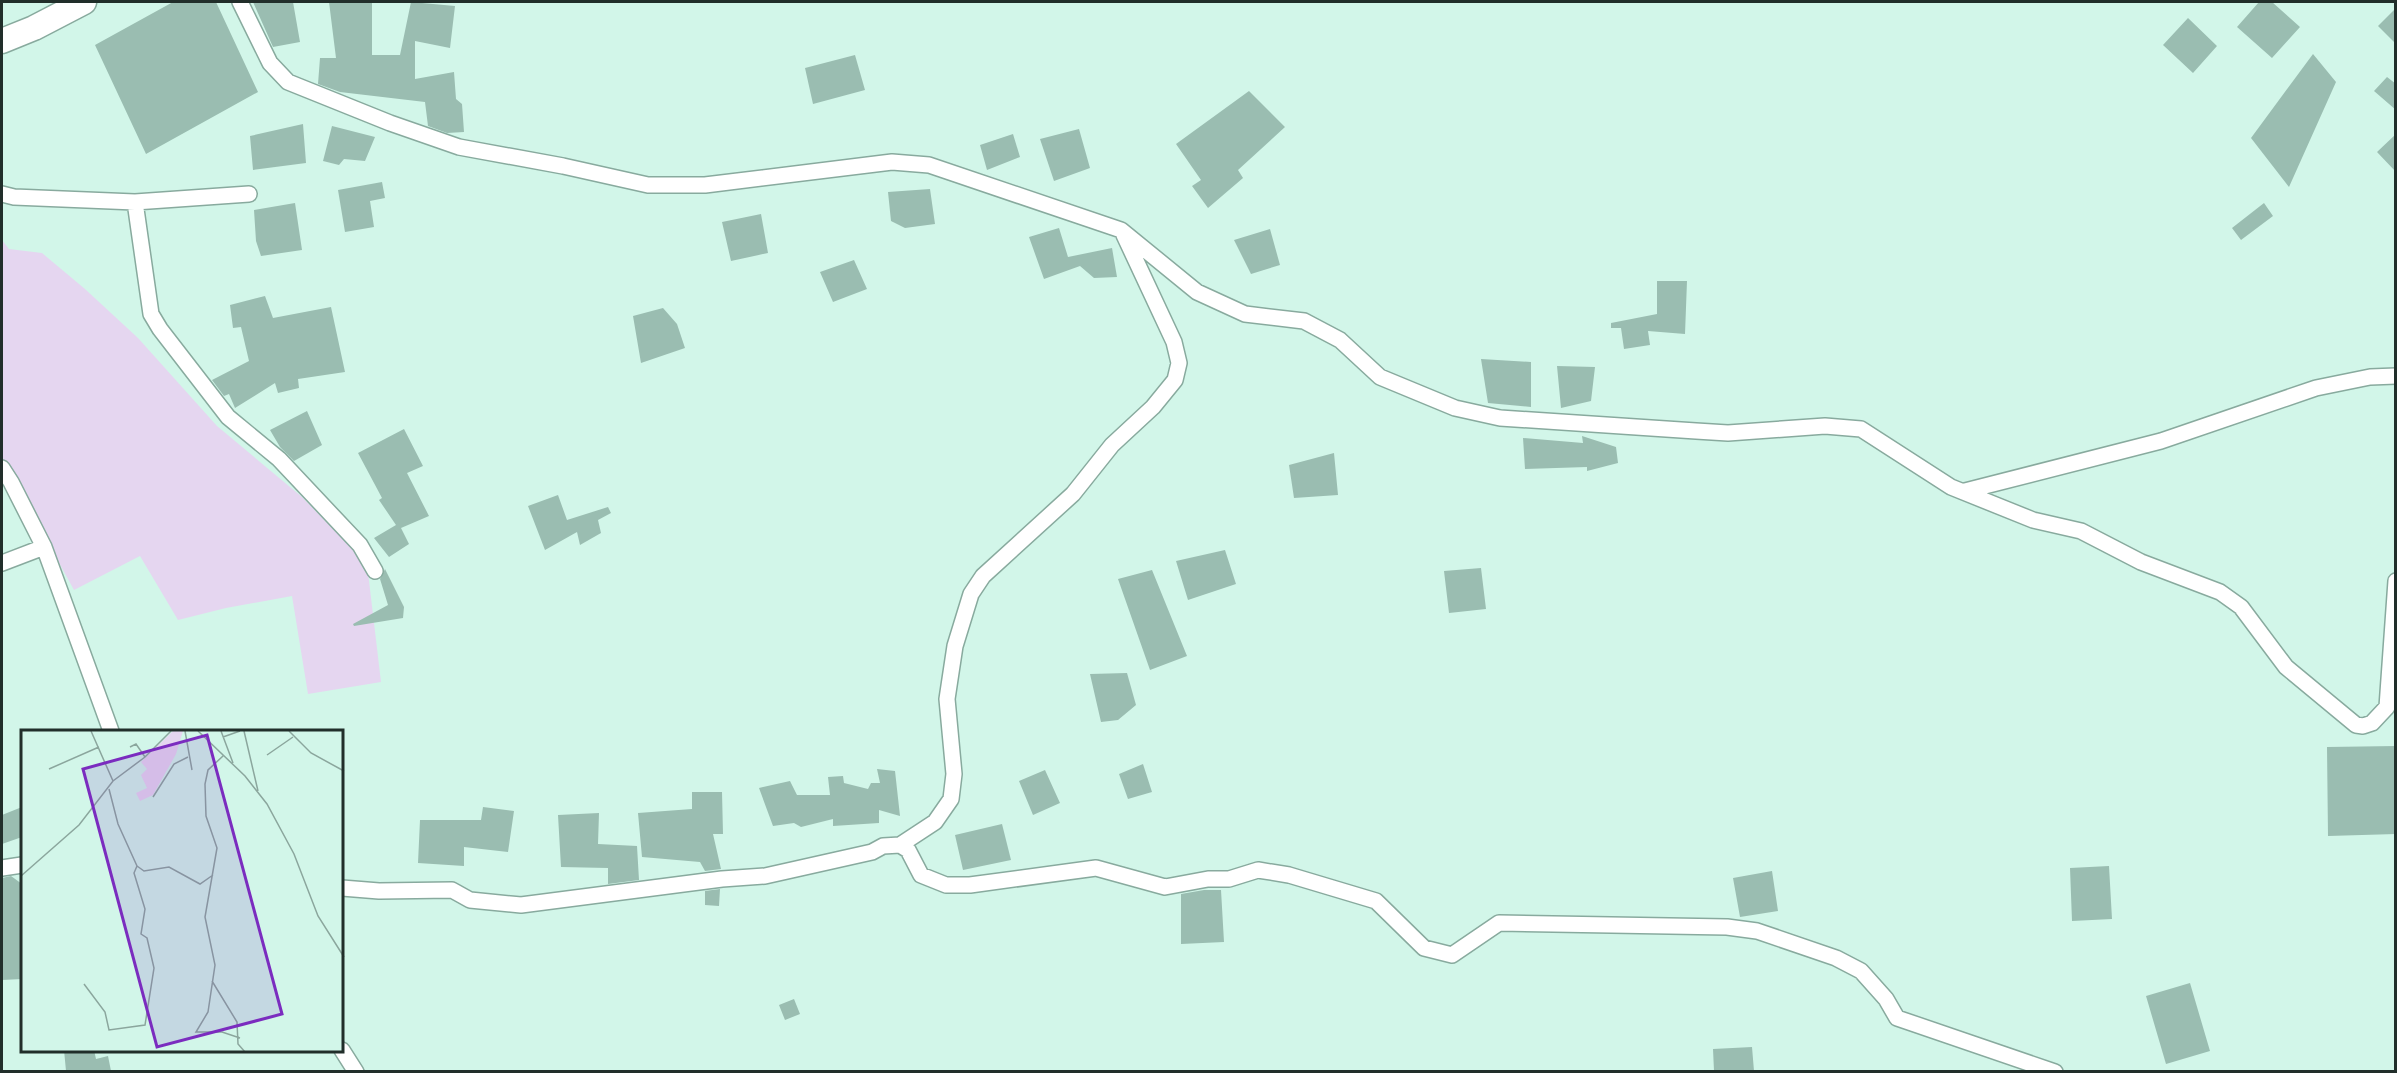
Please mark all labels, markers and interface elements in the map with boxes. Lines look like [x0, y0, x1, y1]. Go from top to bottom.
inset map [21, 730, 344, 1052]

